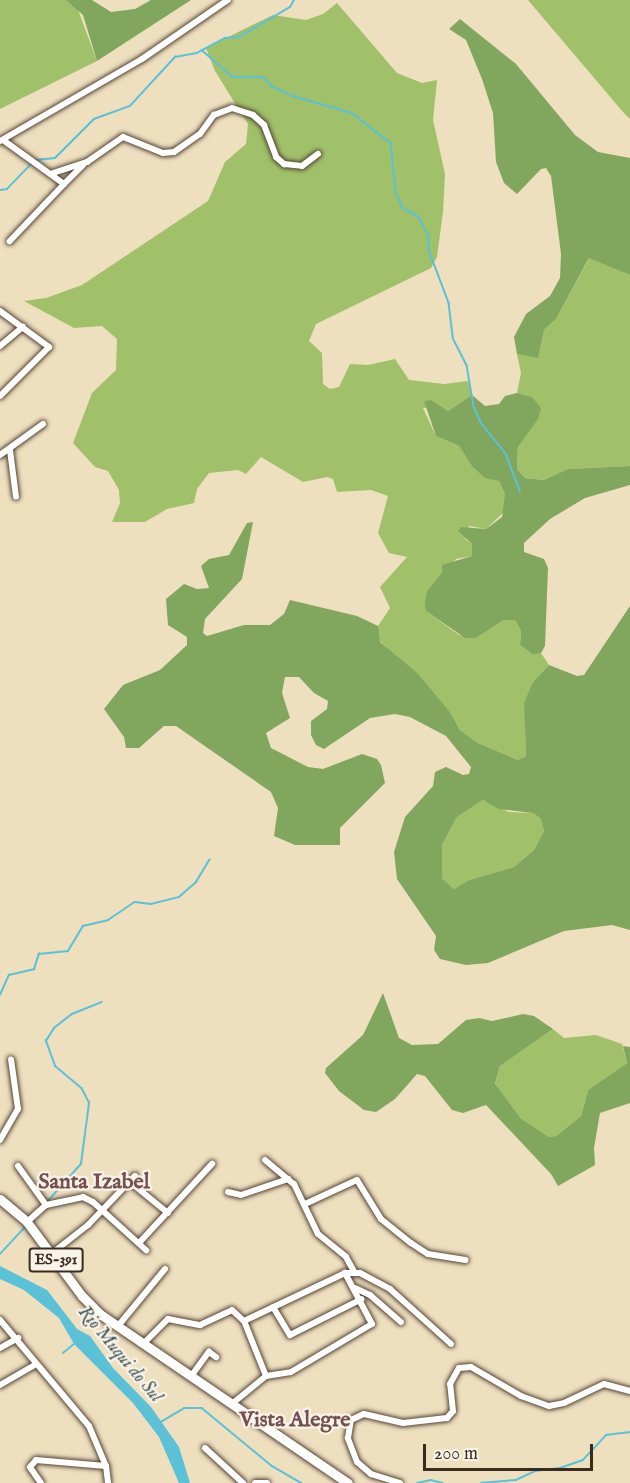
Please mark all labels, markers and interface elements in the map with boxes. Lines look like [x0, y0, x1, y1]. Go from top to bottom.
district label: Santa Izabel [38, 1170, 150, 1196]
road number: ES-391 [28, 1248, 84, 1272]
water label: Rio Muqui do Sul [73, 1303, 165, 1407]
district label: Vista Alegre [240, 1408, 350, 1434]
scale bar [426, 1432, 596, 1470]
text: 200 m [434, 1443, 478, 1466]

